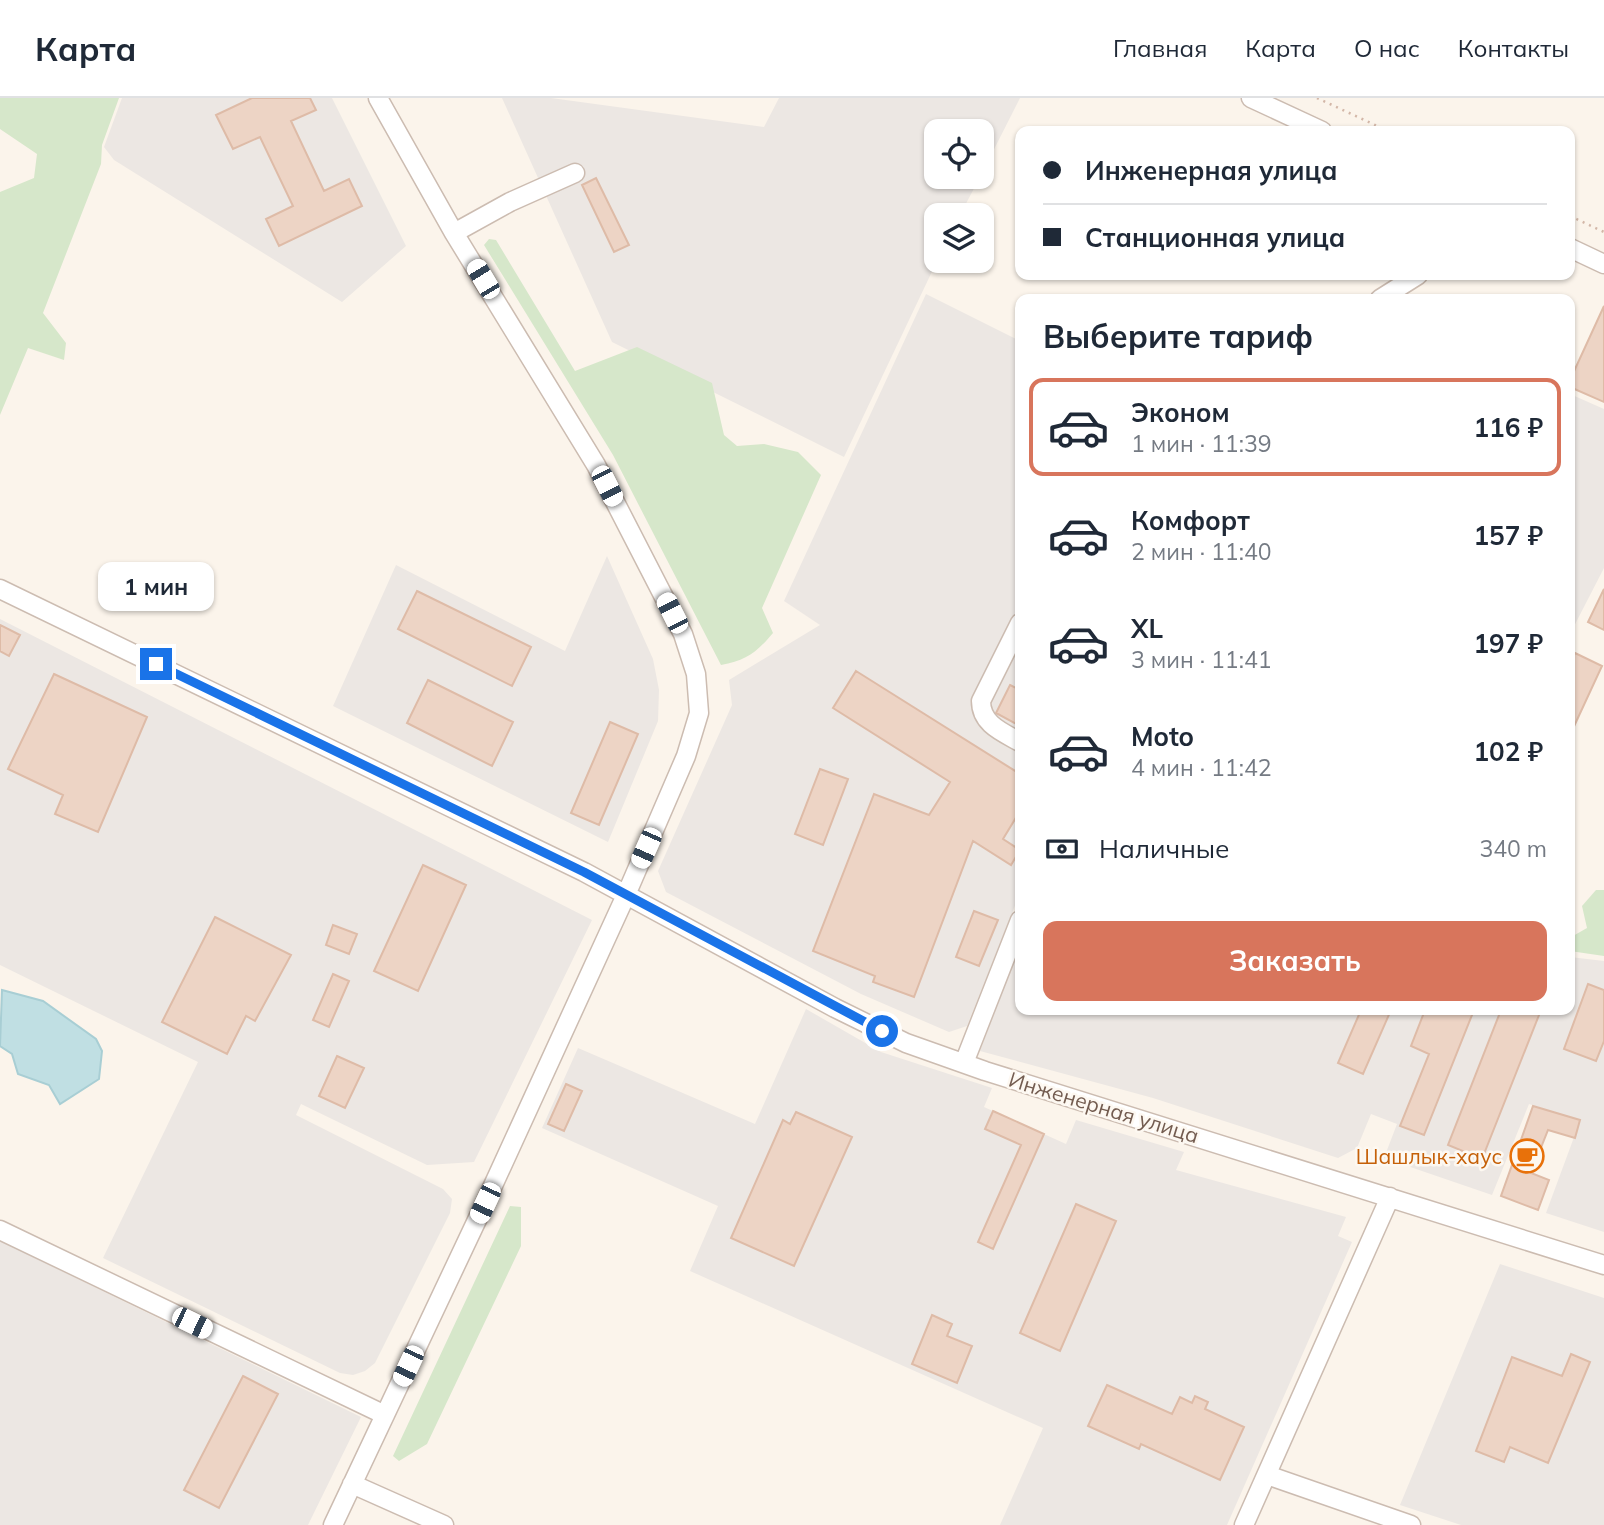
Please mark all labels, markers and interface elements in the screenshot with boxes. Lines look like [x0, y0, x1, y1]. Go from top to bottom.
text: Карта [35, 28, 137, 69]
text: Главная [1113, 33, 1207, 63]
text: Карта [1245, 33, 1316, 63]
text: О нас [1354, 33, 1420, 63]
text: Контакты [1458, 33, 1569, 63]
map controls [924, 119, 994, 273]
button: locate [924, 119, 994, 189]
text: Инженерная улица [1085, 154, 1338, 187]
button: layers [924, 203, 994, 273]
text: Станционная улица [1085, 221, 1345, 254]
car [464, 256, 503, 302]
text: Выберите тариф [1043, 316, 1313, 356]
icon: car [1047, 396, 1110, 459]
text: Эконом [1131, 396, 1230, 429]
text: 116 ₽ [1473, 411, 1543, 444]
text: 1 мин · 11:39 [1131, 429, 1271, 458]
car [589, 463, 626, 509]
icon: car [1047, 504, 1110, 567]
text: Комфорт [1131, 504, 1250, 537]
text: 157 ₽ [1473, 519, 1543, 552]
text: 2 мин · 11:40 [1131, 537, 1271, 566]
callout: 1 мин [98, 562, 214, 612]
text: 1 мин [124, 572, 188, 601]
car [654, 590, 691, 636]
icon: car [1047, 612, 1110, 675]
text: XL [1131, 612, 1163, 645]
text: 197 ₽ [1473, 627, 1543, 660]
text: 3 мин · 11:41 [1131, 645, 1271, 674]
route end [140, 648, 172, 680]
icon: car [1047, 720, 1110, 783]
text: Moto [1131, 720, 1194, 753]
text: 102 ₽ [1473, 735, 1543, 768]
text: 4 мин · 11:42 [1131, 753, 1271, 782]
car [628, 825, 665, 871]
icon: cash [1043, 830, 1081, 868]
text: Наличные [1099, 832, 1229, 865]
text: 340 m [1479, 834, 1547, 863]
button: Заказать [1043, 921, 1547, 1001]
route start [866, 1015, 898, 1047]
street label: Инженерная улица [1006, 1066, 1202, 1148]
cafe icon: Шашлык-хаус [1508, 1137, 1546, 1175]
place label: Шашлык-хаус [1356, 1143, 1502, 1169]
car [467, 1180, 504, 1226]
car [169, 1304, 216, 1342]
car [390, 1343, 427, 1389]

